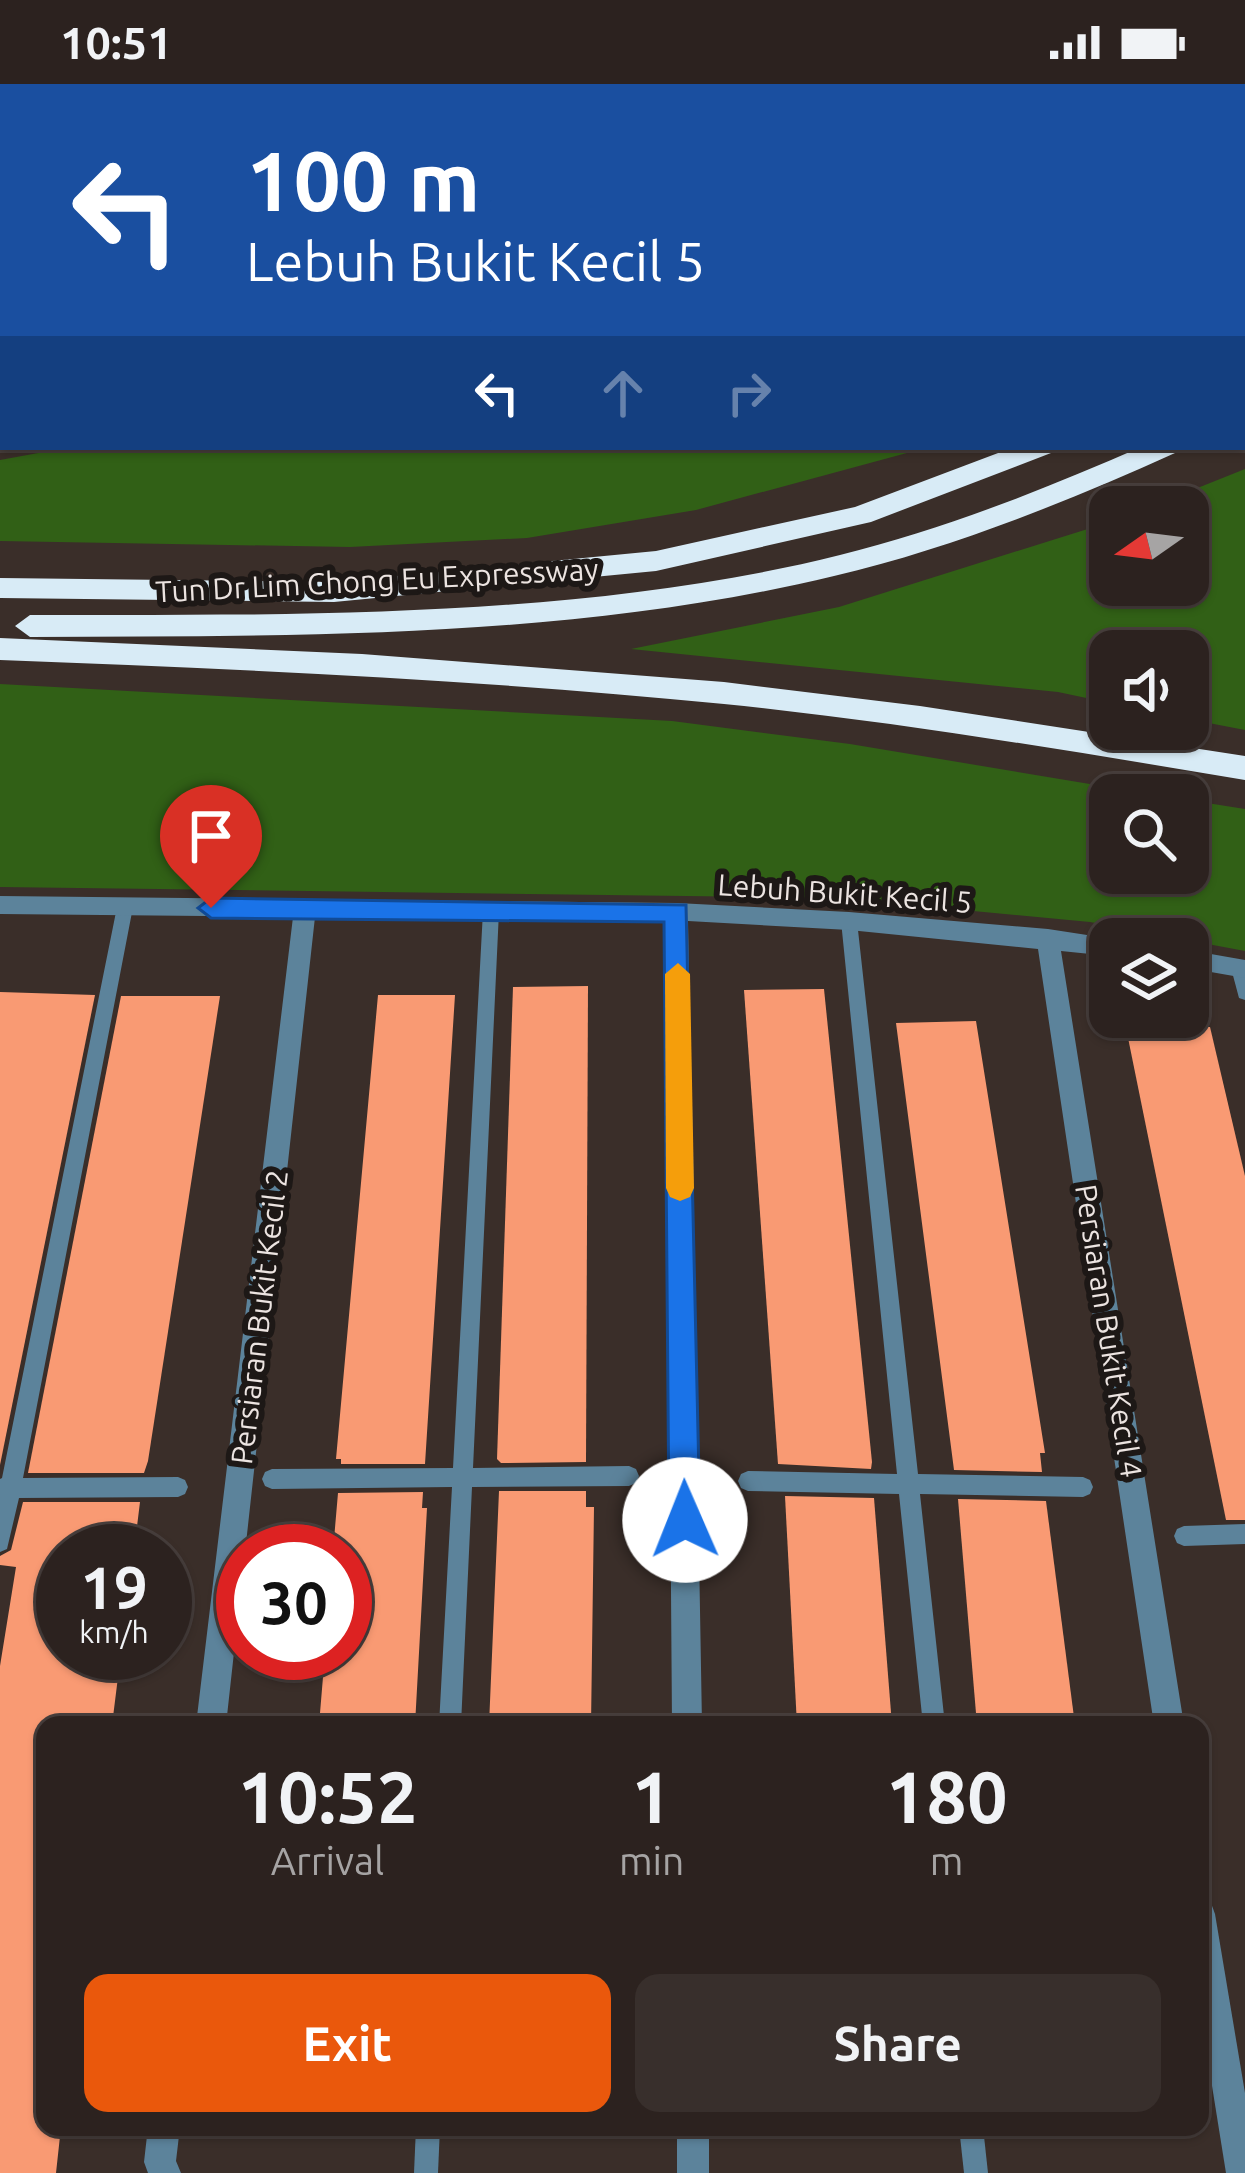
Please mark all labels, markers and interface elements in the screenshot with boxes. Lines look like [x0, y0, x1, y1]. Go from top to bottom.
text: 10:51 [60, 17, 173, 68]
icon: left [48, 132, 204, 288]
text: 100 m [246, 133, 480, 227]
text: Lebuh Bukit Kecil 5 [246, 231, 705, 291]
icon: left [464, 360, 530, 426]
icon: ahead [590, 360, 656, 426]
icon: right [716, 360, 782, 426]
north arrow [1089, 486, 1209, 606]
map controls [1089, 486, 1209, 1038]
street label: Tun Dr Lim Chong Eu Expressway [155, 551, 599, 609]
button: sound [1089, 630, 1209, 750]
button: search [1089, 774, 1209, 894]
pin [160, 785, 262, 908]
icon: arrive [178, 803, 244, 869]
street label: Lebuh Bukit Kecil 5 [717, 867, 973, 919]
button: layers [1089, 918, 1209, 1038]
street label: Persiaran Bukit Kecil 2 [224, 1168, 294, 1466]
street label: Persiaran Bukit Kecil 4 [1069, 1182, 1149, 1480]
position arrow [622, 1457, 748, 1583]
speed limit sign: 30 [216, 1524, 372, 1680]
text: 19 [80, 1553, 148, 1620]
text: km/h [79, 1615, 149, 1649]
text: 10:52 [237, 1756, 418, 1837]
text: 1 [631, 1756, 672, 1837]
text: 180 [886, 1756, 1008, 1837]
text: Arrival [271, 1839, 384, 1882]
text: min [619, 1839, 684, 1882]
text: m [930, 1839, 963, 1882]
button: Exit [84, 1974, 611, 2112]
button: Share [635, 1974, 1161, 2112]

